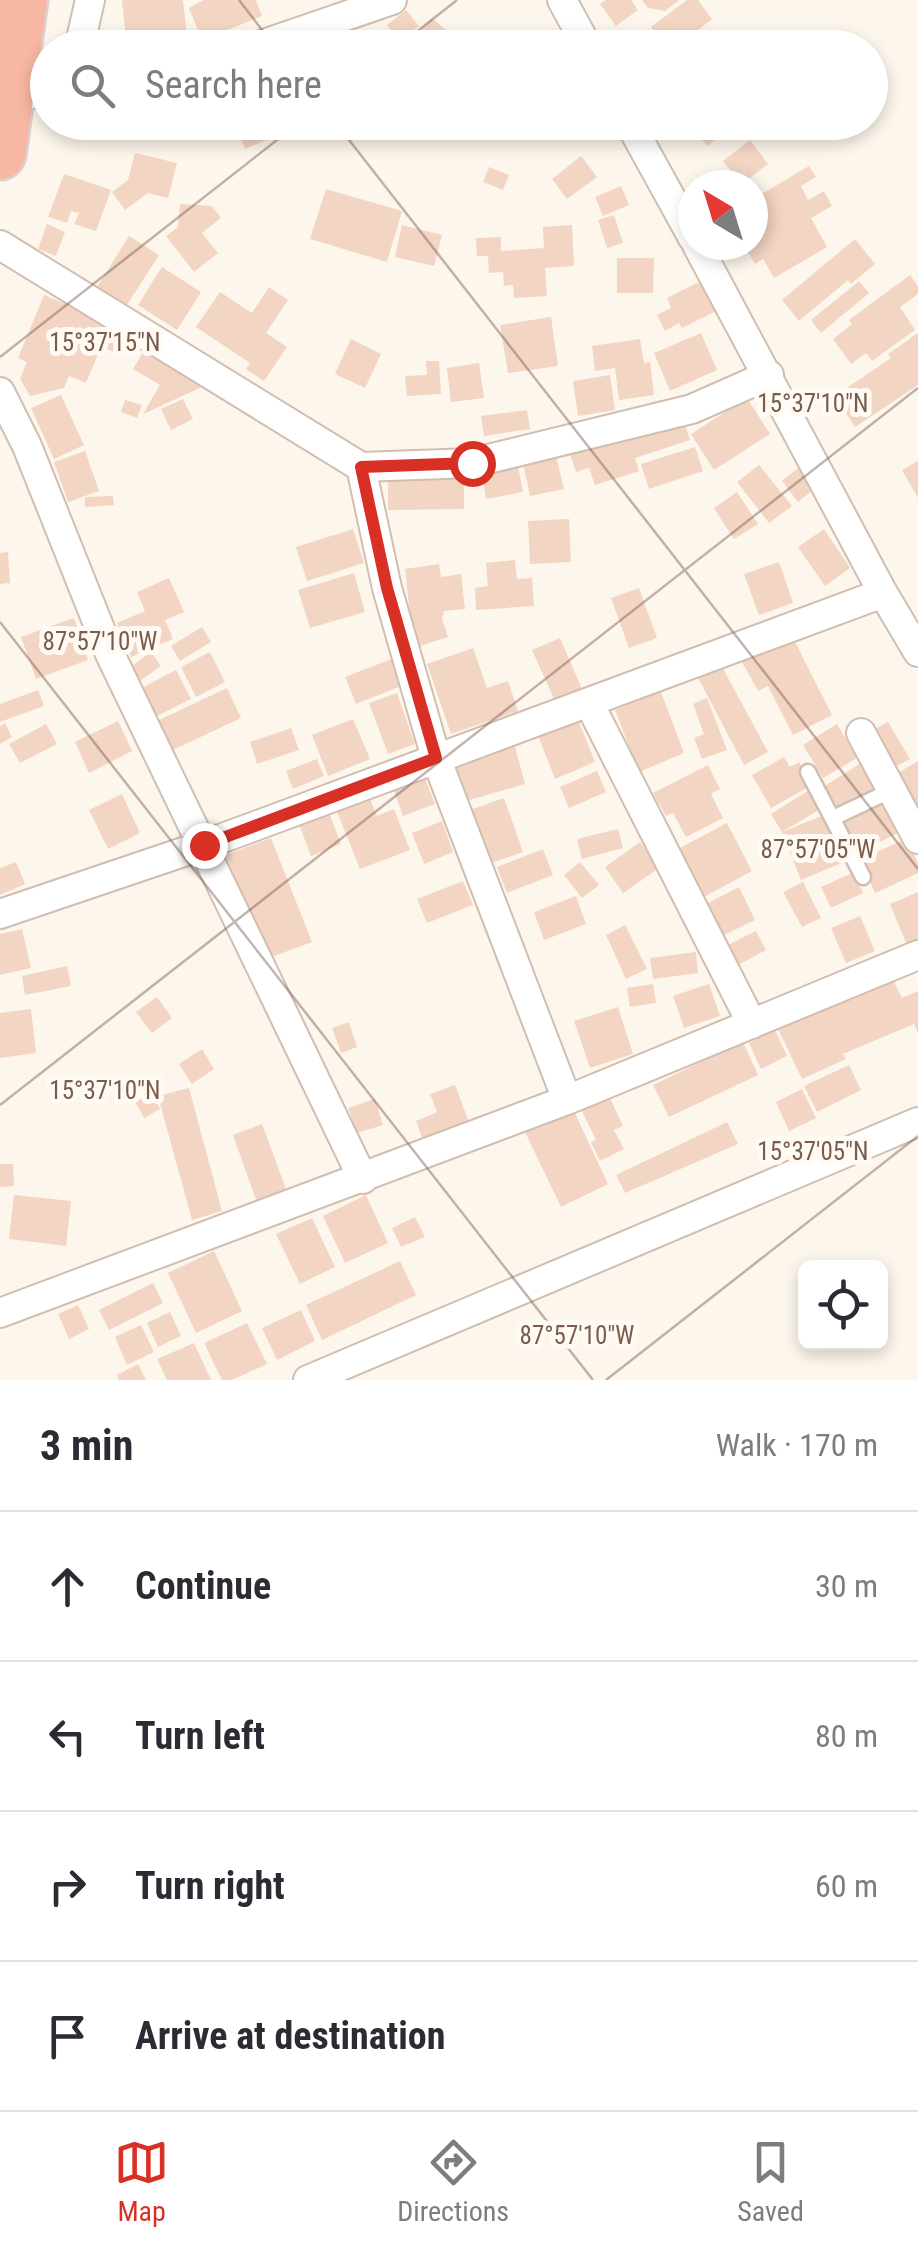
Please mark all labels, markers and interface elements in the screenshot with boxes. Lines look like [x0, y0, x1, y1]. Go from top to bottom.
search box [30, 30, 888, 140]
icon: search [65, 58, 120, 113]
text: Search here [145, 63, 322, 107]
north arrow [678, 170, 768, 260]
text: 15°37'15"N [49, 328, 161, 357]
text: 15°37'10"N [757, 389, 869, 418]
route start [450, 441, 496, 487]
text: 87°57'10"W [43, 627, 157, 656]
route end [182, 823, 228, 869]
text: 87°57'05"W [761, 835, 875, 864]
text: 15°37'10"N [49, 1076, 161, 1105]
text: 15°37'05"N [757, 1137, 869, 1166]
map controls [798, 1260, 888, 1350]
button: locate [798, 1260, 888, 1350]
text: 87°57'10"W [520, 1321, 634, 1350]
text: 3 min [40, 1421, 133, 1470]
text: Walk · 170 m [716, 1426, 878, 1464]
icon: ahead [40, 1559, 95, 1614]
text: Continue [135, 1564, 271, 1608]
text: 30 m [815, 1567, 878, 1605]
icon: left [40, 1709, 95, 1764]
text: Turn left [135, 1714, 265, 1758]
text: 80 m [815, 1717, 878, 1755]
icon: right [40, 1859, 95, 1914]
text: Turn right [135, 1864, 285, 1908]
text: 60 m [815, 1867, 878, 1905]
icon: arrive [40, 2009, 95, 2064]
text: Arrive at destination [135, 2014, 445, 2058]
tab: Map [114, 2135, 169, 2228]
tab: Directions [397, 2135, 509, 2228]
tab: Saved [737, 2135, 804, 2228]

